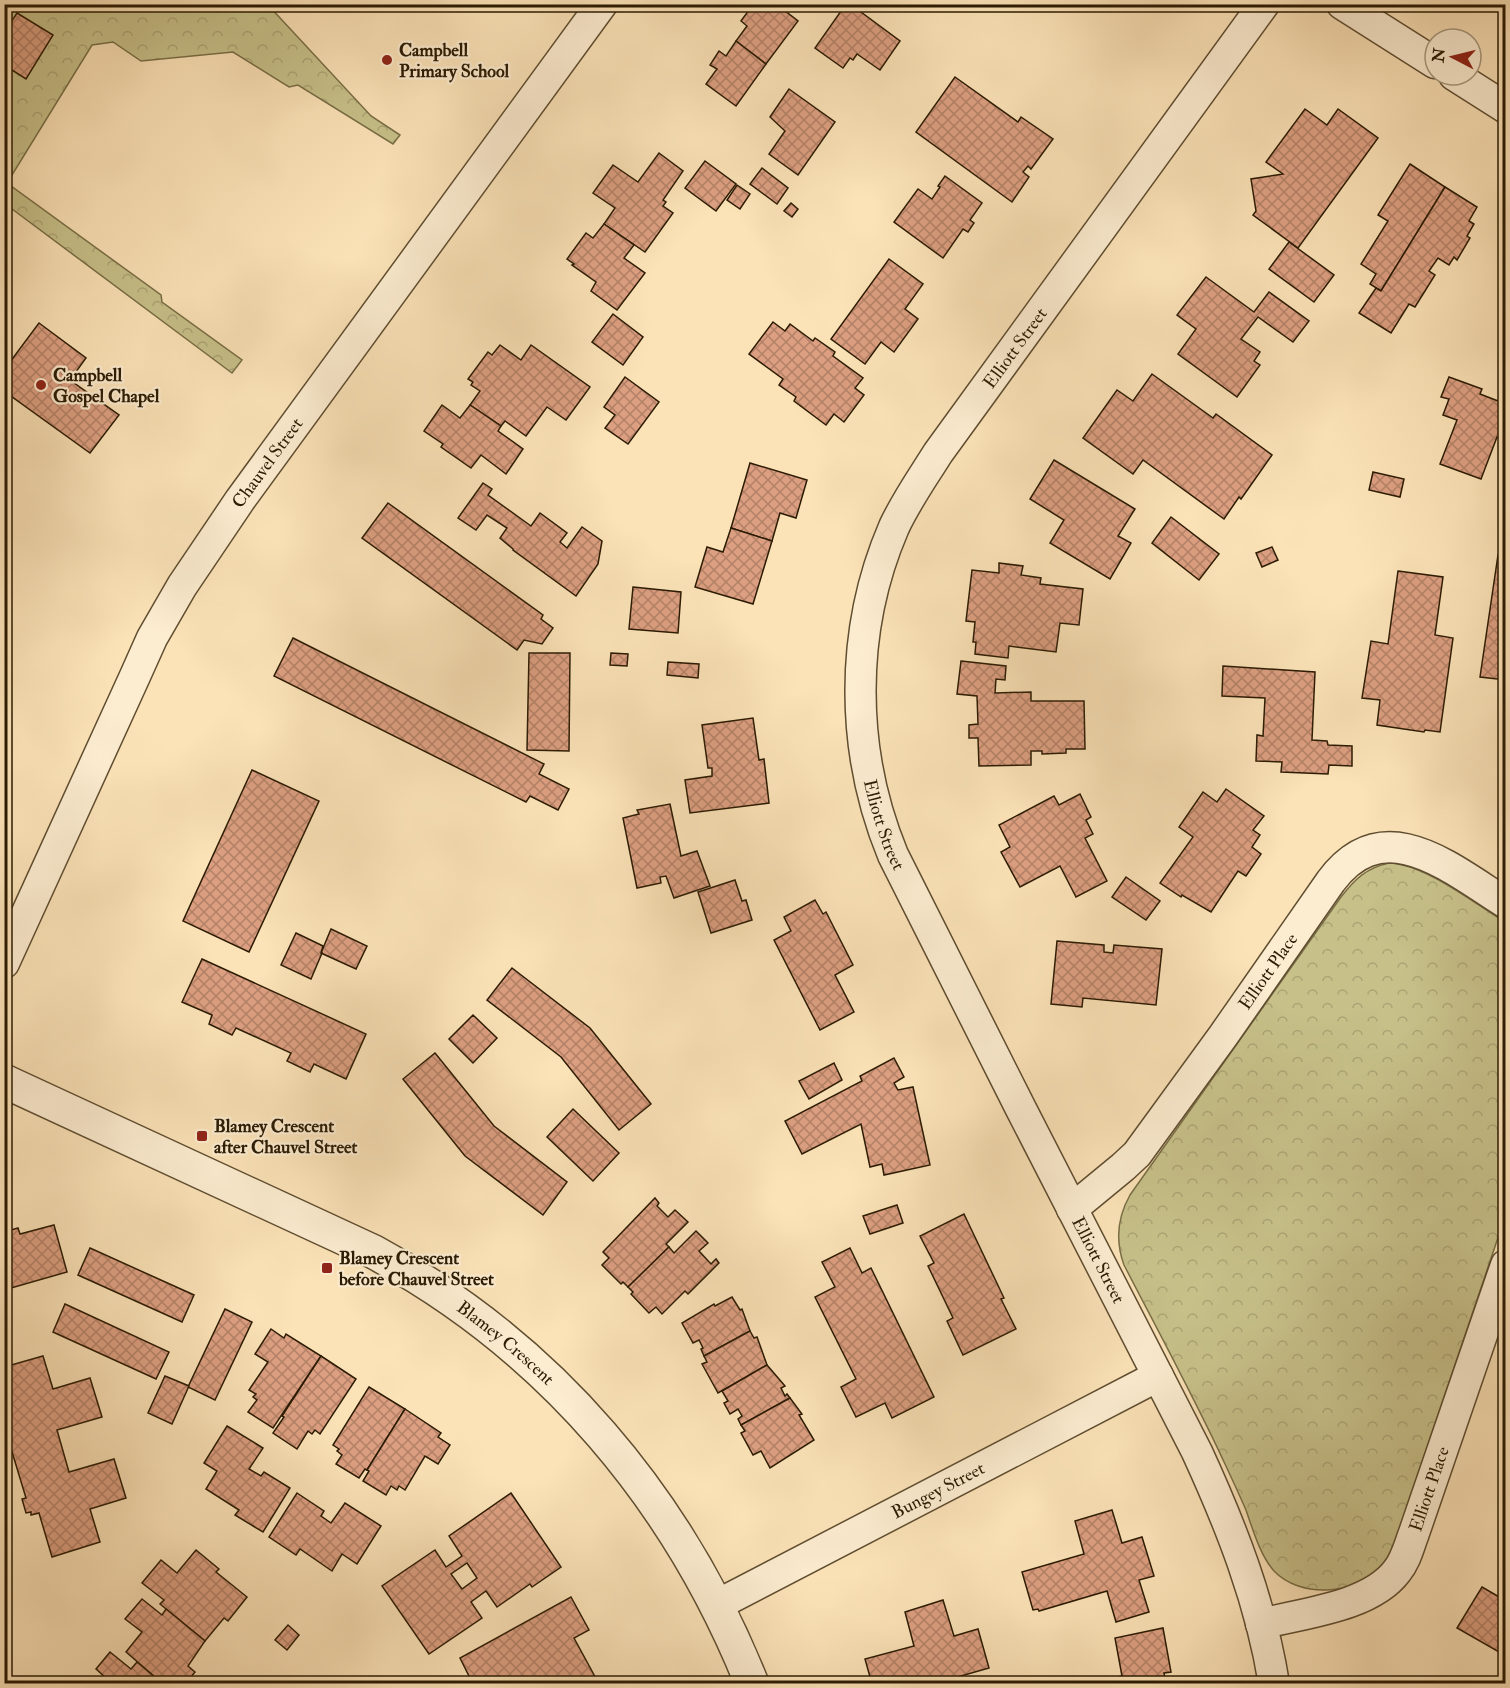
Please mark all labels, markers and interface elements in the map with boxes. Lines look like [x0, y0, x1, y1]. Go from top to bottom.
north arrow [1423, 27, 1483, 87]
place label: Campbell Primary School [399, 39, 510, 83]
text: N [1428, 46, 1450, 65]
marker: Campbell Primary School [380, 53, 394, 67]
street label: Elliott Street [978, 303, 1053, 393]
place label: Campbell Gospel Chapel [53, 364, 160, 408]
marker: Campbell Gospel Chapel [34, 378, 48, 392]
street label: Chauvel Street [227, 413, 308, 513]
street label: Elliott Street [858, 777, 910, 874]
street label: Elliott Place [1234, 928, 1303, 1014]
place label: Blamey Crescent after Chauvel Street [214, 1115, 357, 1159]
marker: Blamey Crescent after Chauvel Street [195, 1129, 209, 1143]
street label: Elliott Street [1066, 1213, 1130, 1308]
place label: Blamey Crescent before Chauvel Street [338, 1247, 494, 1291]
marker: Blamey Crescent before Chauvel Street [320, 1261, 334, 1275]
street label: Blamey Crescent [452, 1296, 559, 1390]
street label: Elliott Place [1404, 1443, 1455, 1535]
street label: Bungey Street [888, 1457, 989, 1524]

